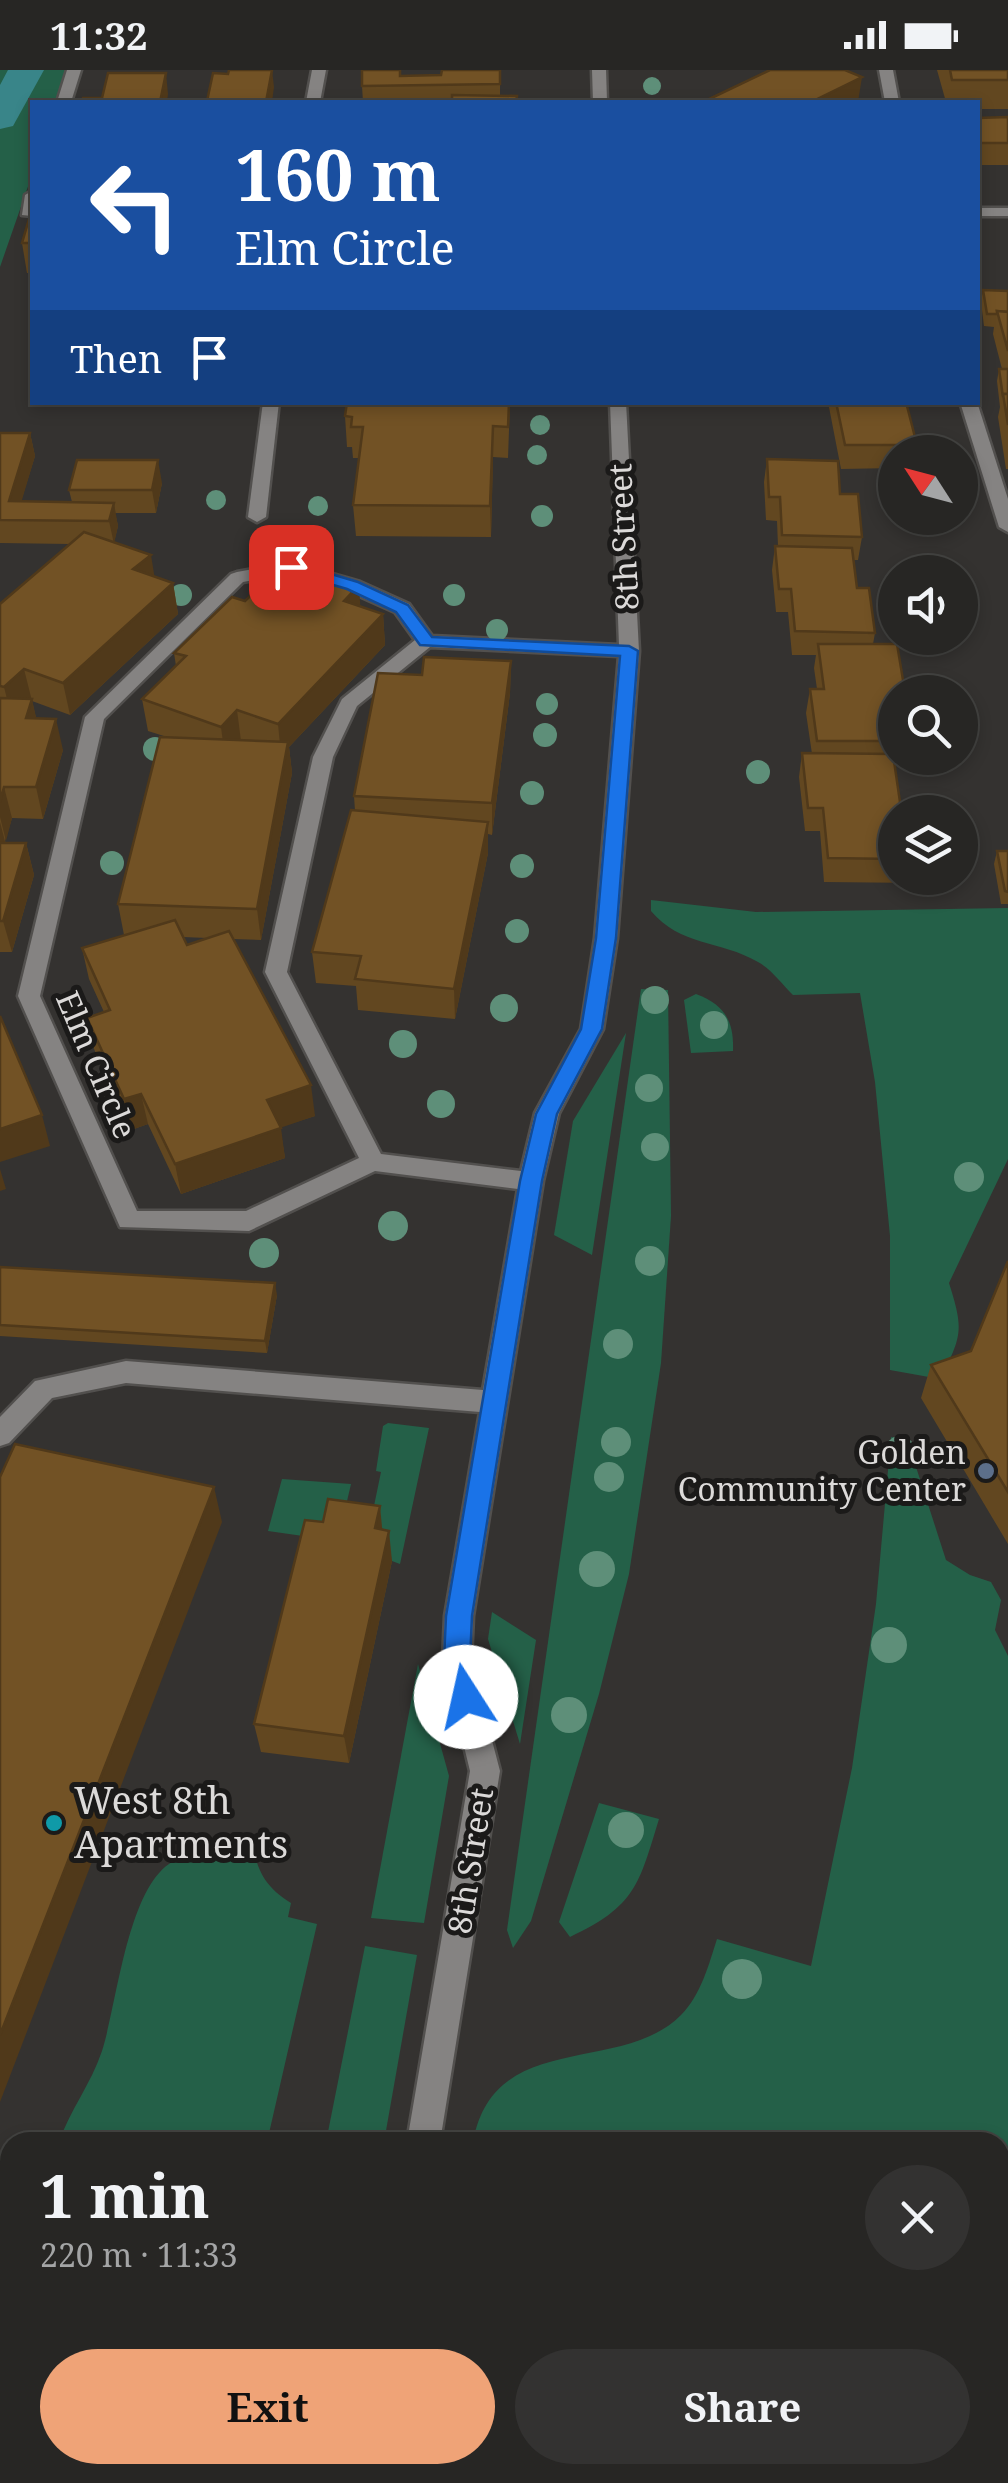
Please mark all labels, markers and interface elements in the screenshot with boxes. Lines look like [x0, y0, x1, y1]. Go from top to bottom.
text: 11:32 [50, 9, 147, 61]
text: 160 m [235, 126, 441, 222]
icon: left [70, 140, 200, 270]
text: Elm Circle [235, 217, 455, 278]
icon: arrive [182, 330, 237, 385]
text: Then [70, 332, 162, 384]
north arrow [878, 435, 978, 535]
map controls [878, 435, 978, 895]
street label: 8th Street [597, 463, 648, 612]
pin [249, 525, 334, 610]
icon: arrive [264, 540, 319, 595]
button: sound [878, 555, 978, 655]
button: search [878, 675, 978, 775]
button: layers [878, 795, 978, 895]
street label: Elm Circle [47, 984, 148, 1145]
place label: Golden Community Center [678, 1430, 966, 1510]
marker: Golden Community Center [975, 1460, 997, 1482]
position arrow [414, 1645, 518, 1749]
place label: West 8th Apartments [74, 1773, 288, 1869]
street label: 8th Street [437, 1785, 502, 1937]
marker: West 8th Apartments [43, 1812, 65, 1834]
text: 1 min [40, 2154, 210, 2236]
button: close [865, 2165, 970, 2270]
text: 220 m · 11:33 [40, 2233, 238, 2276]
button: Exit [40, 2349, 495, 2464]
button: Share [515, 2349, 970, 2464]

